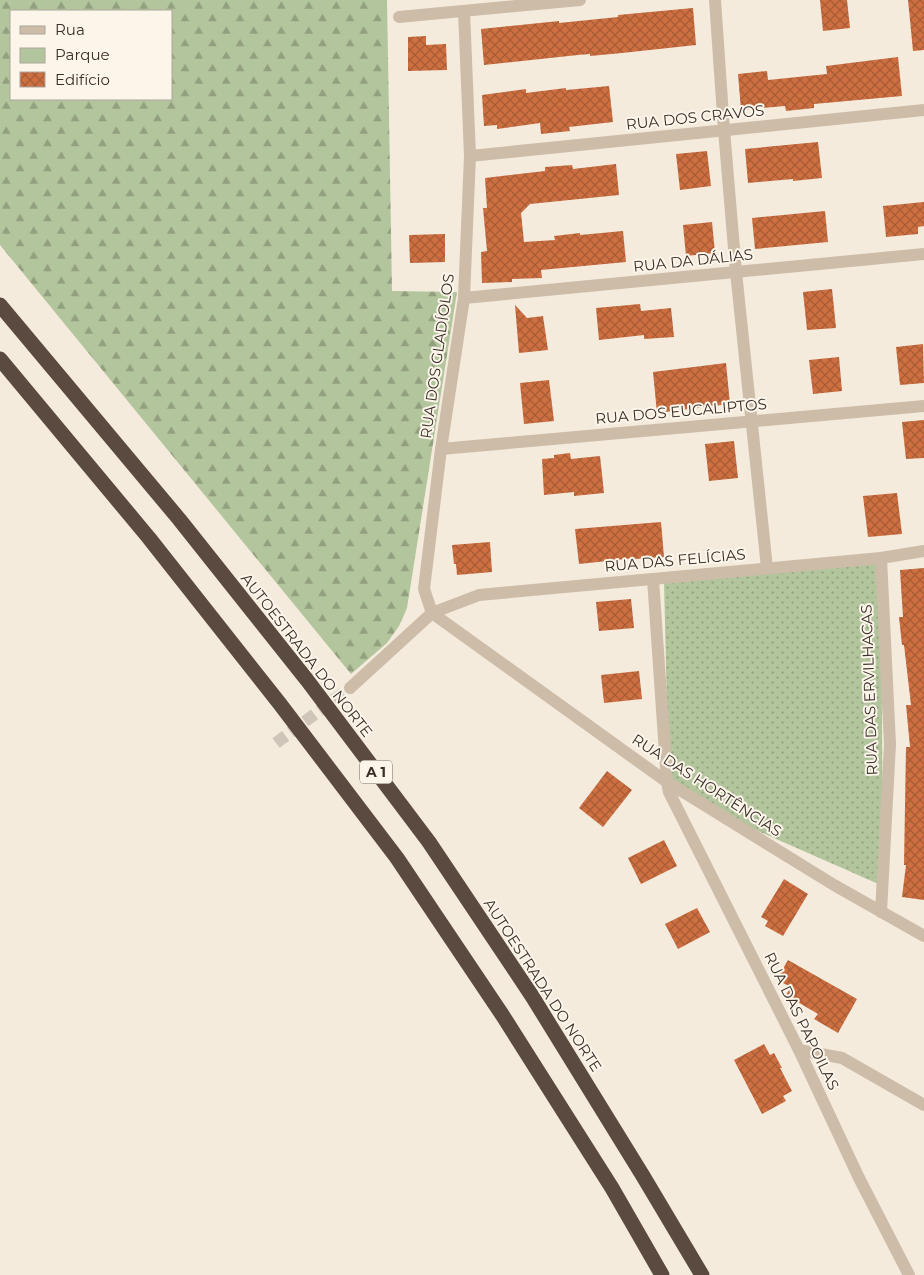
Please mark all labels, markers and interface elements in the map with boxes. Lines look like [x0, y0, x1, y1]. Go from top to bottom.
legend [10, 10, 172, 100]
text: Rua [55, 20, 85, 39]
text: Parque [55, 45, 110, 64]
text: Edifício [55, 70, 110, 89]
street label: RUA DOS CRAVOS [625, 100, 765, 134]
street label: RUA DA DÁLIAS [632, 244, 754, 276]
street label: RUA DOS GLADÍOLOS [416, 272, 458, 440]
street label: RUA DOS EUCALIPTOS [594, 394, 768, 428]
street label: RUA DAS FELÍCIAS [604, 544, 746, 576]
street label: AUTOESTRADA DO NORTE [237, 569, 377, 741]
street label: RUA DAS ERVILHACAS [857, 604, 881, 776]
street label: RUA DAS HORTÊNCIAS [629, 729, 785, 841]
road number: A 1 [360, 760, 392, 784]
street label: AUTOESTRADA DO NORTE [480, 895, 606, 1075]
street label: RUA DAS PAPOILAS [760, 949, 844, 1093]

